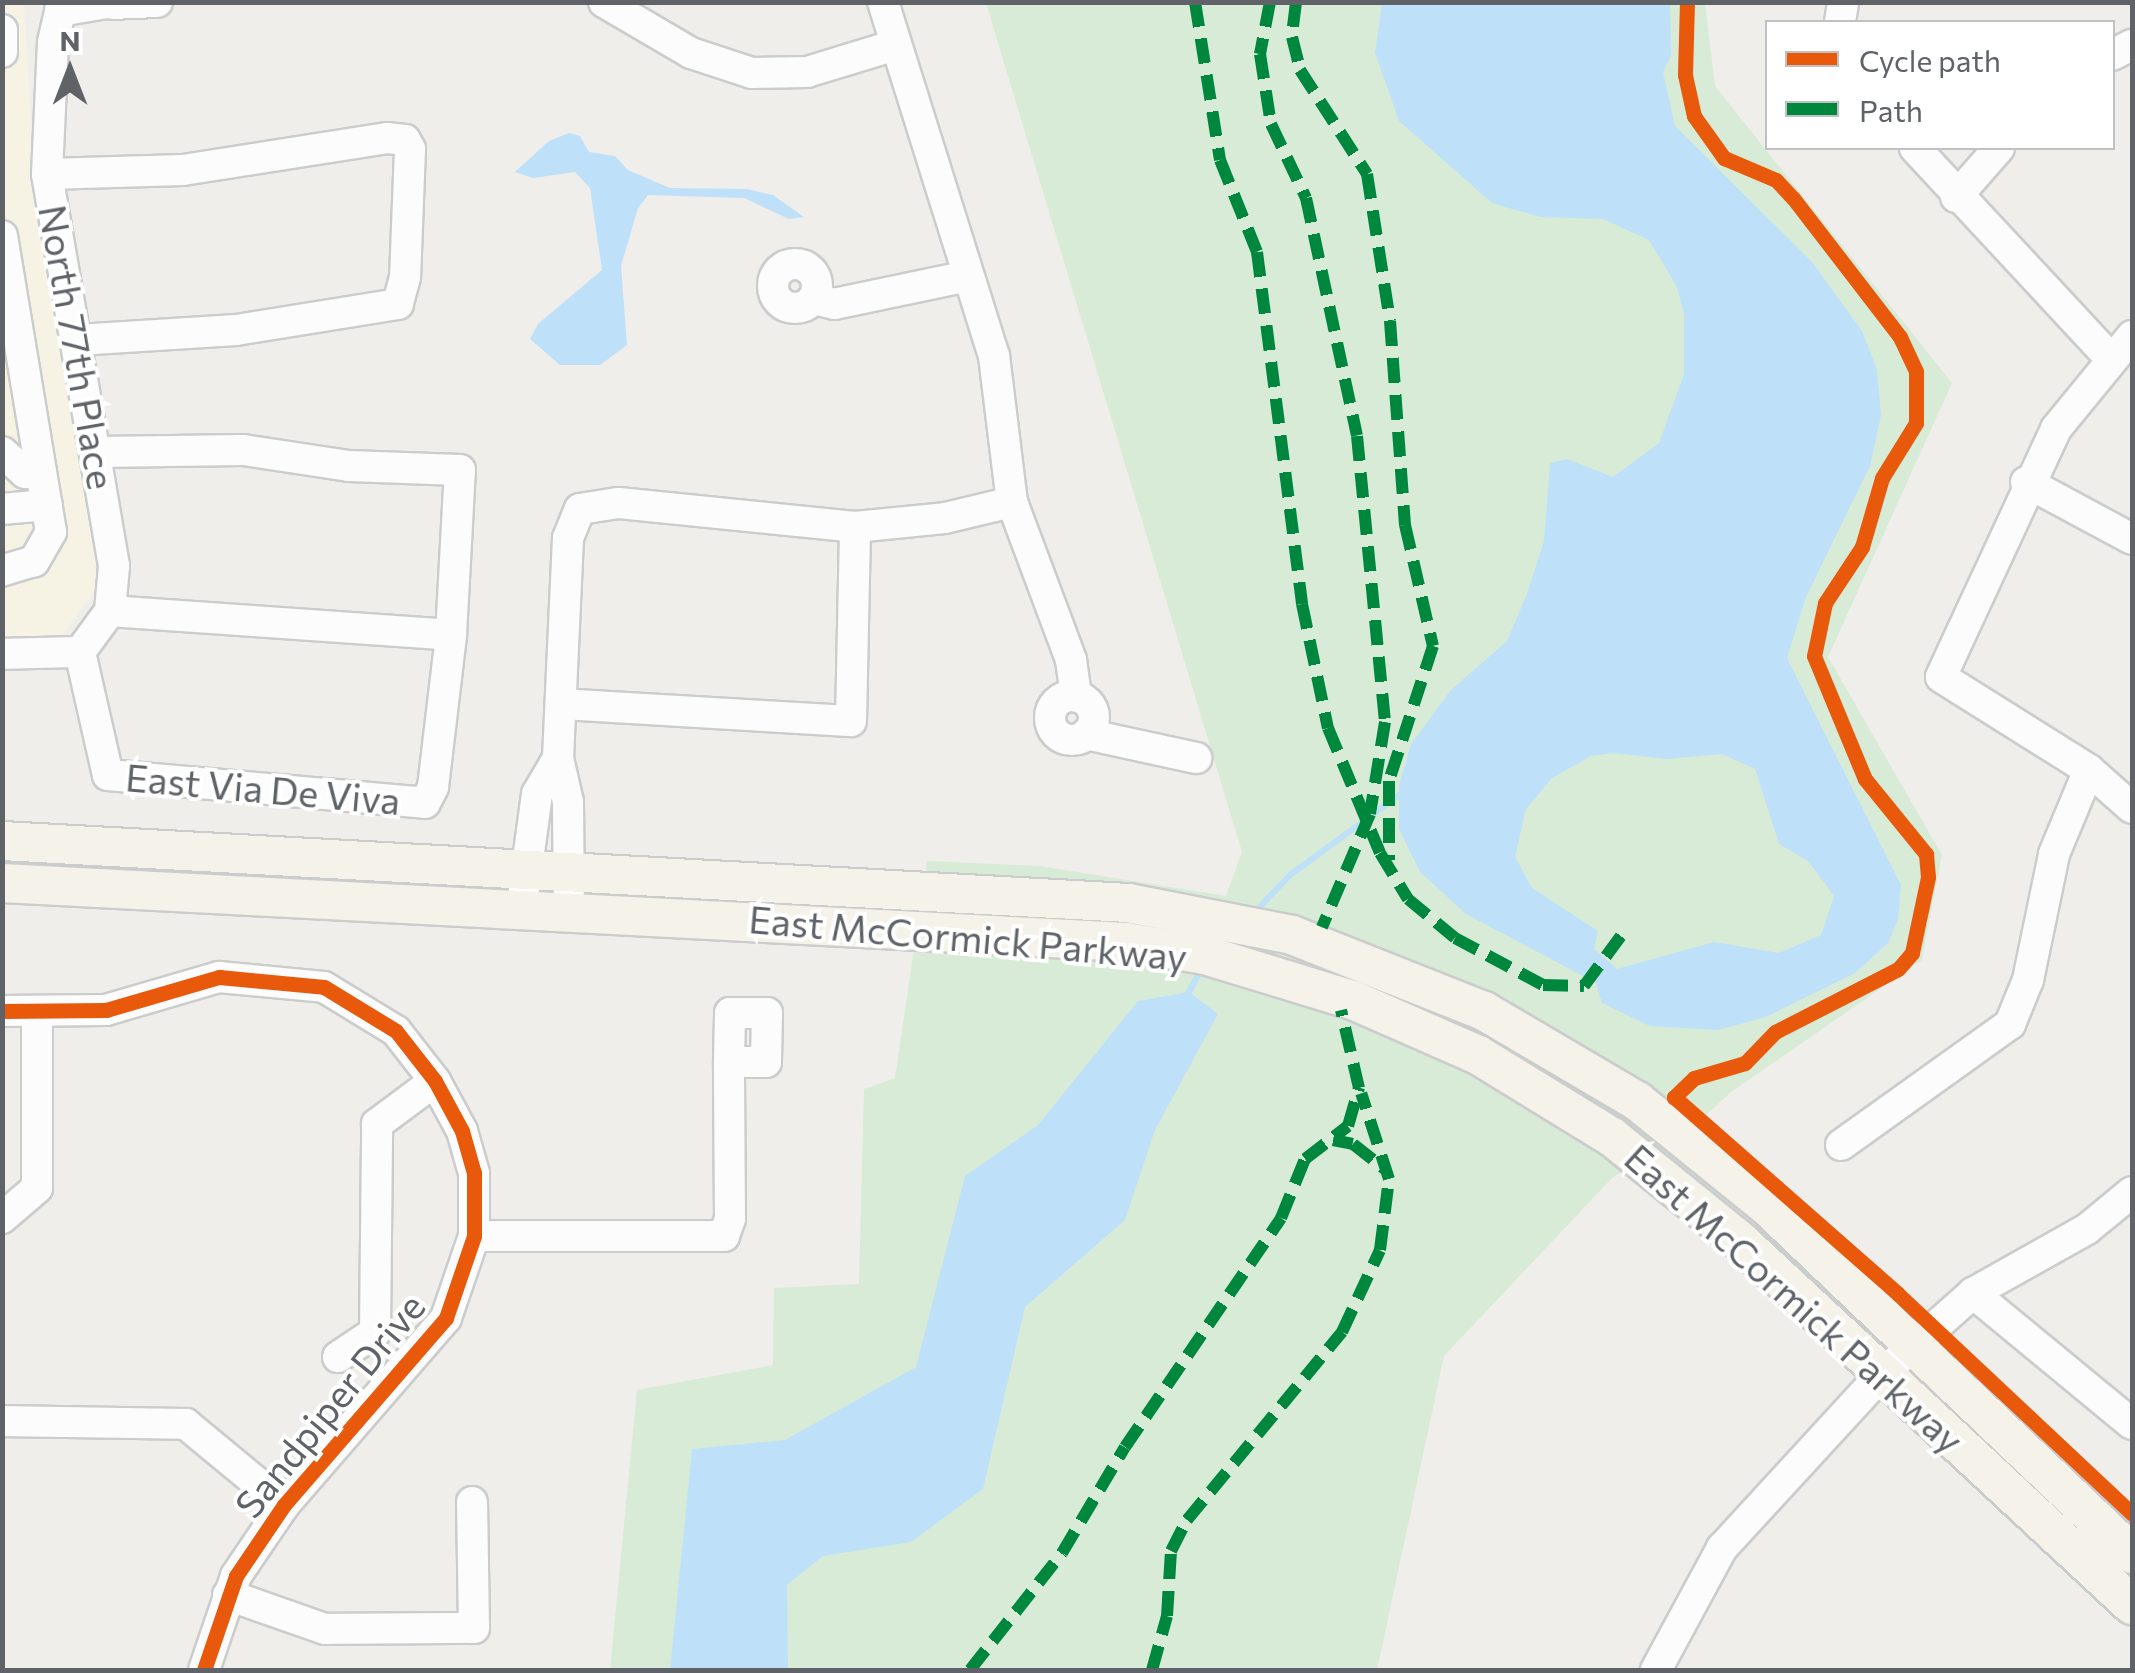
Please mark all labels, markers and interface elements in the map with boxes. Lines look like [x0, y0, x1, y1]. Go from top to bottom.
north arrow [20, 20, 120, 120]
legend [1765, 20, 2115, 150]
text: N [60, 23, 81, 57]
text: Cycle path [1859, 41, 2001, 78]
text: Path [1859, 91, 1923, 128]
street label: North 77th Place [31, 201, 125, 493]
street label: East Via De Viva [124, 753, 402, 823]
street label: East McCormick Parkway [747, 895, 1189, 979]
street label: East McCormick Parkway [1616, 1134, 1974, 1462]
street label: Sandpiper Drive [225, 1284, 433, 1526]

